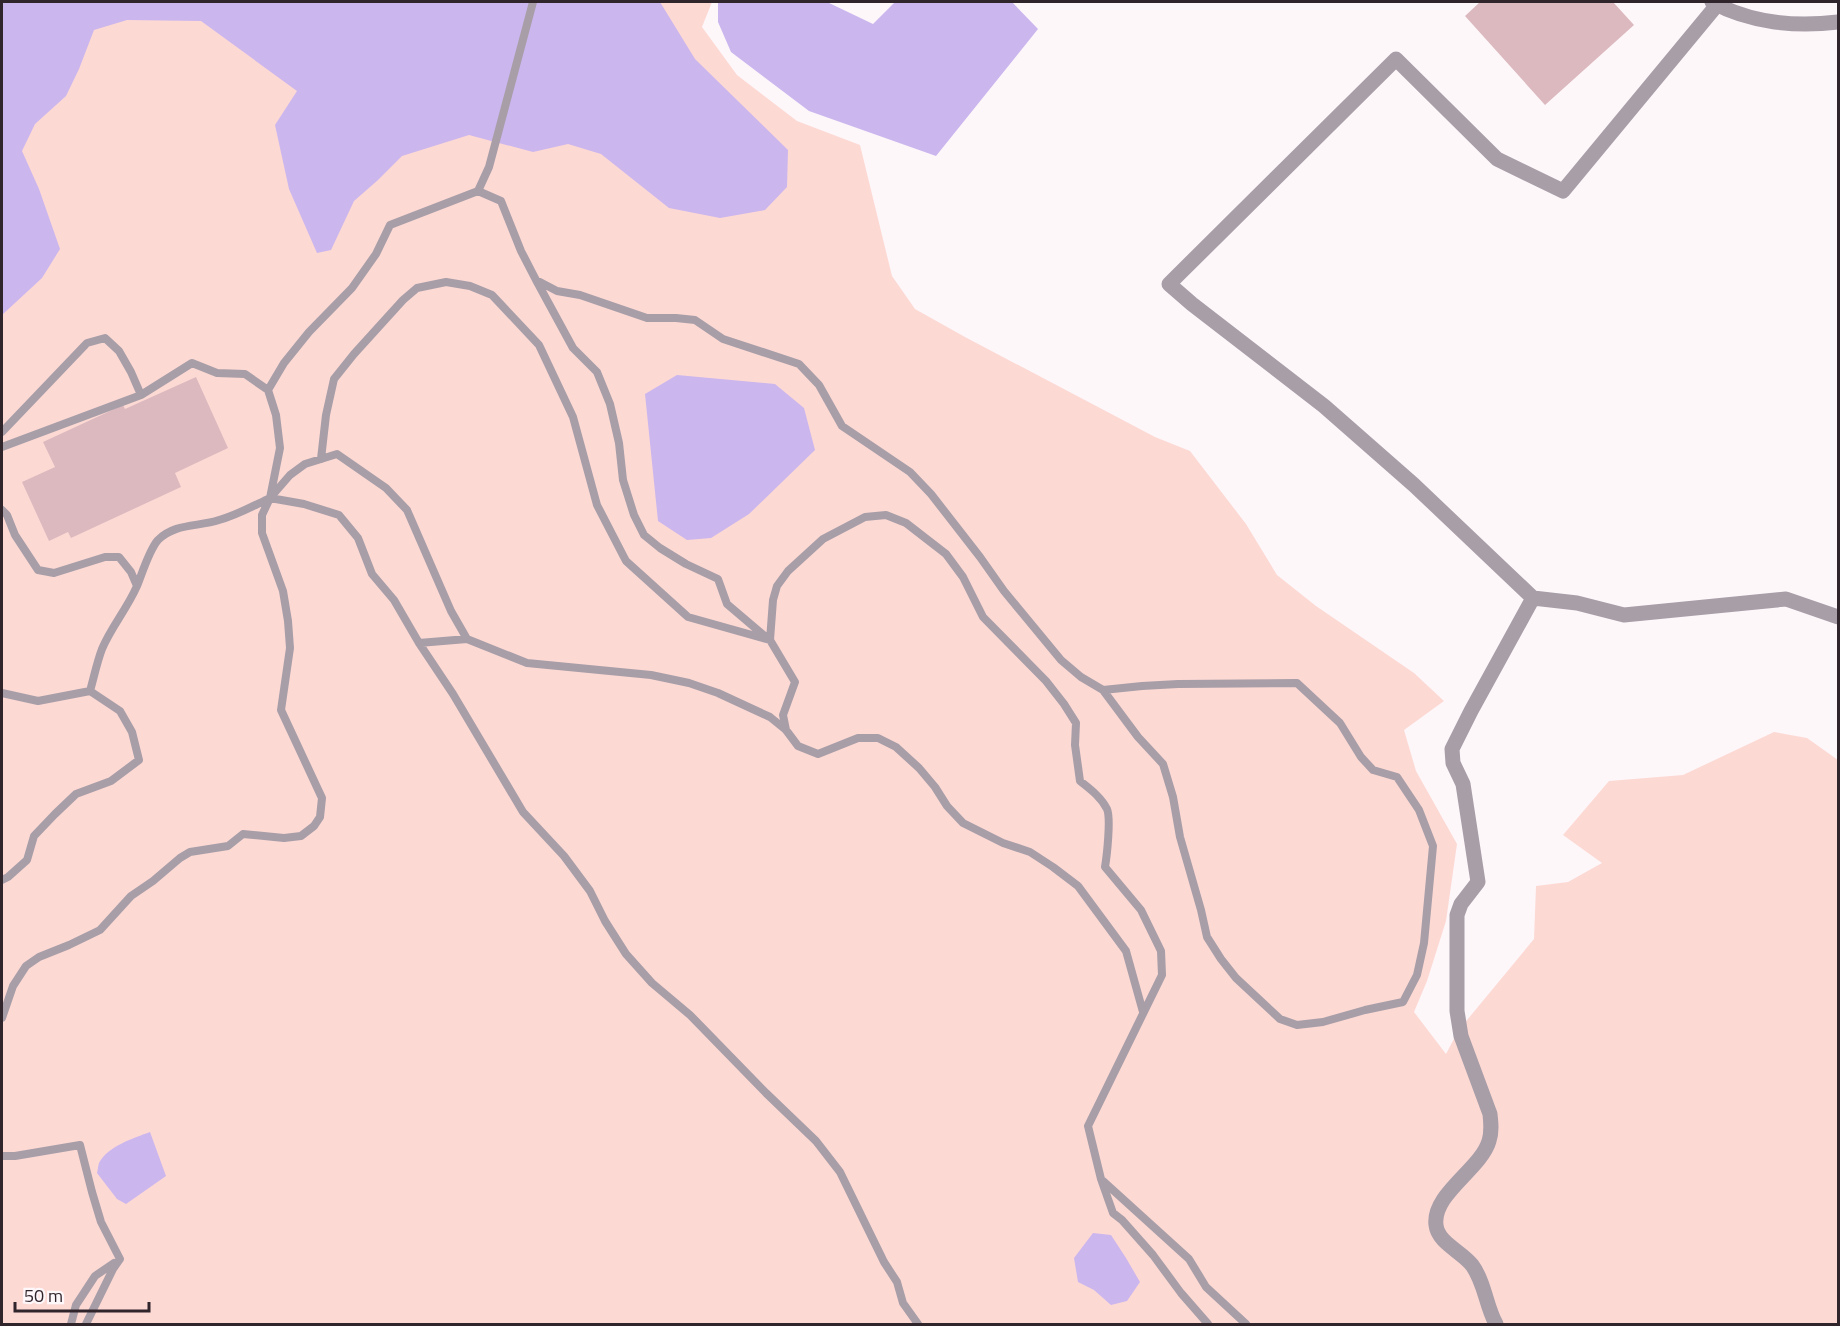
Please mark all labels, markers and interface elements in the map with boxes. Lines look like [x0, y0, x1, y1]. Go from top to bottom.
scale bar [15, 1275, 148, 1313]
text: 50 m [24, 1282, 63, 1309]

